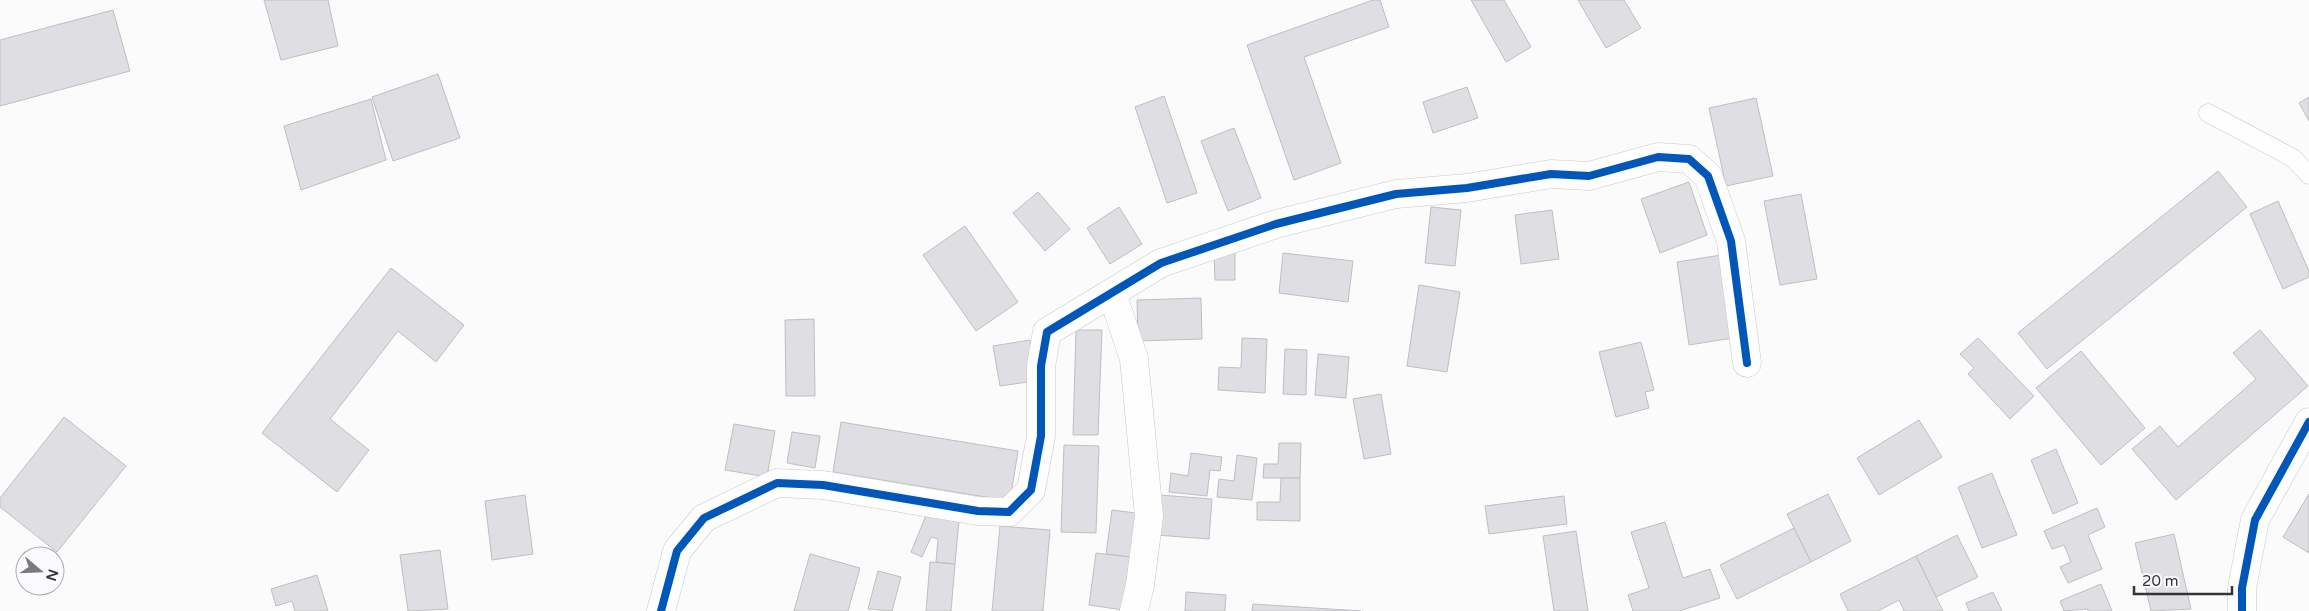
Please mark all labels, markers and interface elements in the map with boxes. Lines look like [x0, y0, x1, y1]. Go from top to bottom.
north arrow [15, 546, 65, 596]
scale bar [2134, 564, 2232, 596]
text: N [42, 567, 62, 583]
text: 20 m [2142, 572, 2179, 590]

